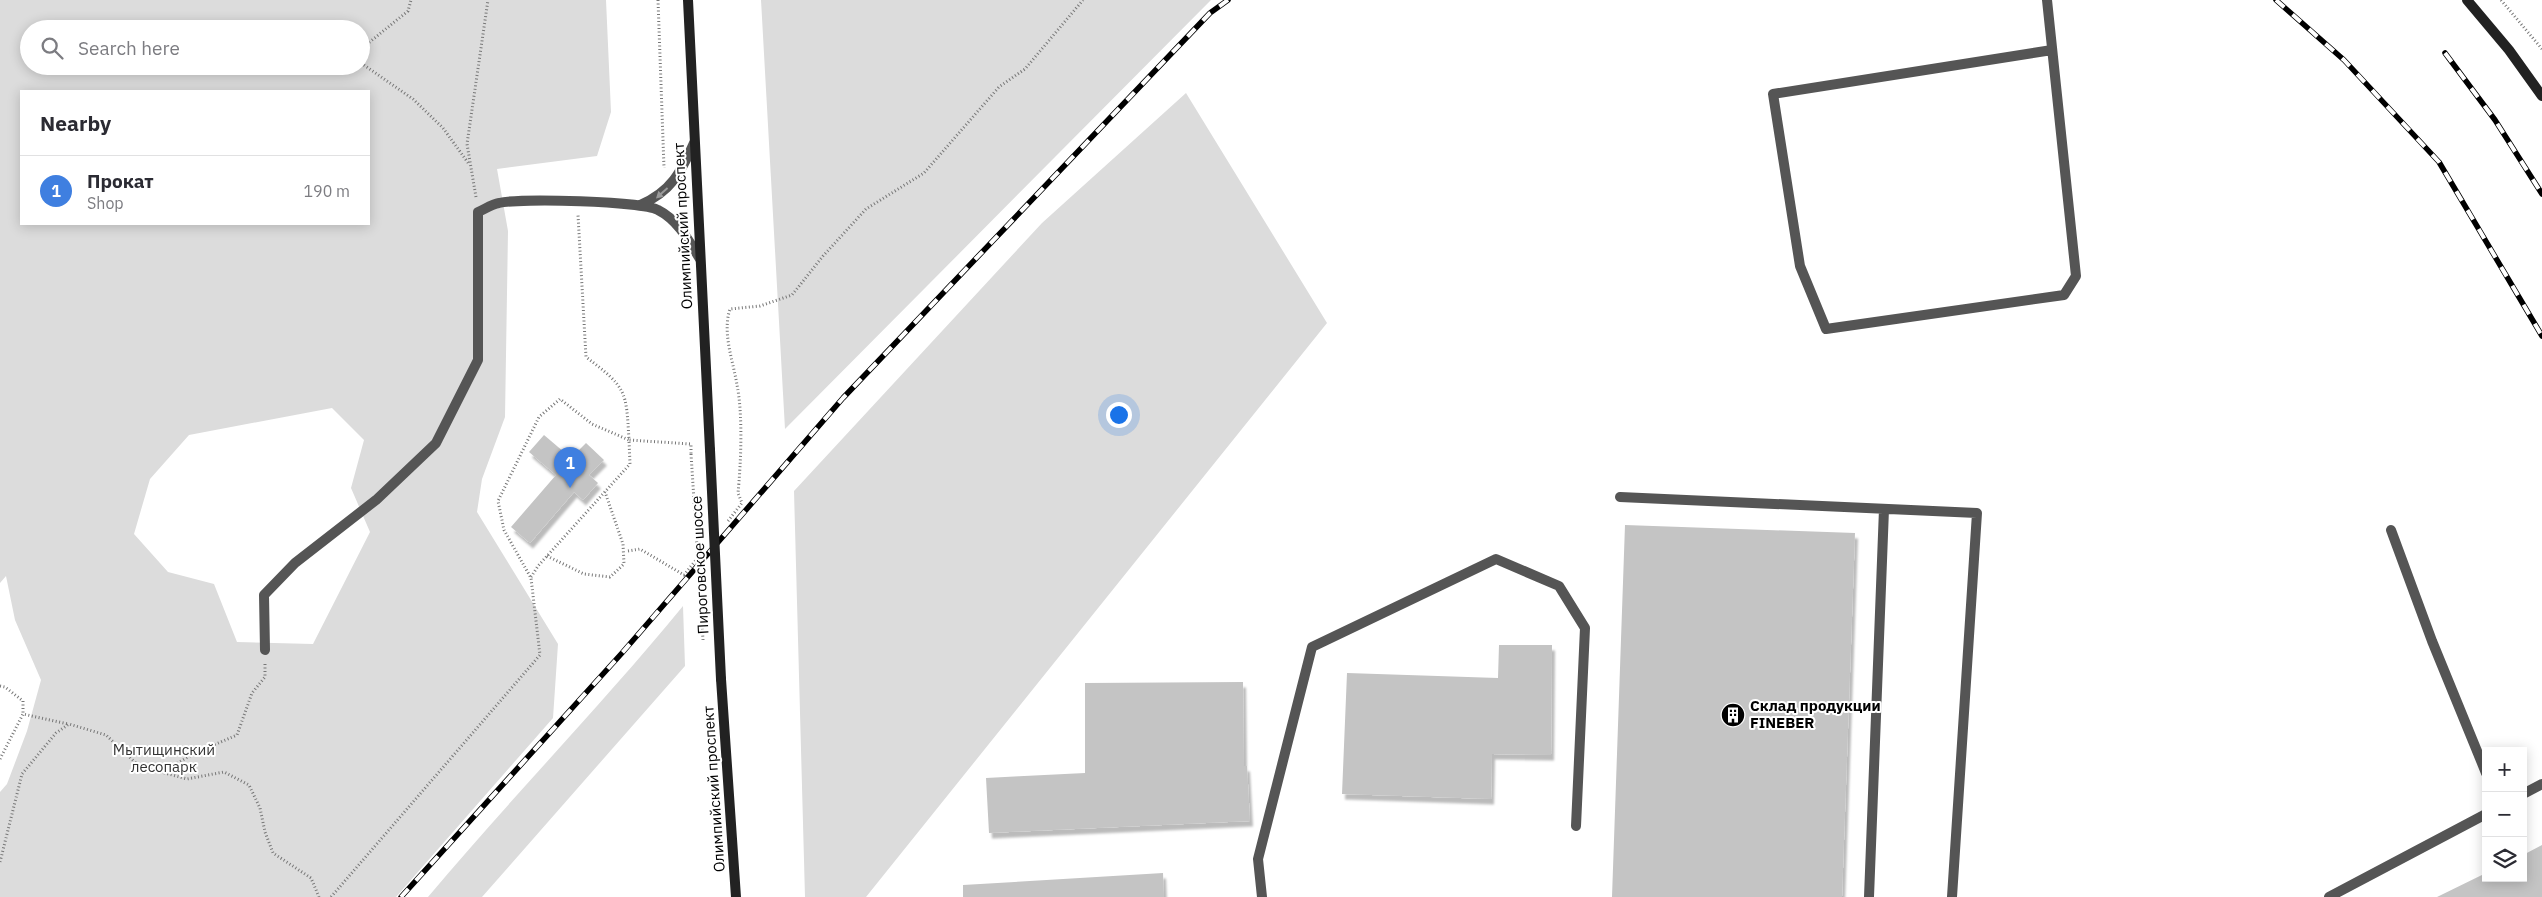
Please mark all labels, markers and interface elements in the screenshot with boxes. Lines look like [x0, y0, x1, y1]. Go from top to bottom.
search box [20, 20, 370, 75]
icon: search [38, 34, 66, 62]
text: Search here [78, 36, 180, 60]
text: Nearby [40, 109, 111, 137]
street label: Олимпийский проспект [669, 142, 696, 310]
text: Прокат [87, 169, 154, 193]
text: 1 [51, 181, 61, 201]
text: 190 m [303, 181, 350, 201]
one-way arrow [656, 187, 668, 199]
text: Shop [87, 193, 124, 213]
your location [1106, 402, 1132, 428]
pin: 1 [554, 447, 586, 488]
street label: Пироговское шоссе [686, 495, 713, 635]
place label: Склад продукции FINEBER [1750, 696, 1881, 732]
building icon: Склад продукции FINEBER [1720, 702, 1746, 728]
street label: Олимпийский проспект [698, 705, 729, 873]
park label: Мытищинский лесопарк [113, 740, 215, 776]
map controls [2482, 747, 2527, 882]
button: + [2482, 747, 2527, 792]
button: − [2482, 792, 2527, 837]
button: layers [2482, 837, 2527, 882]

